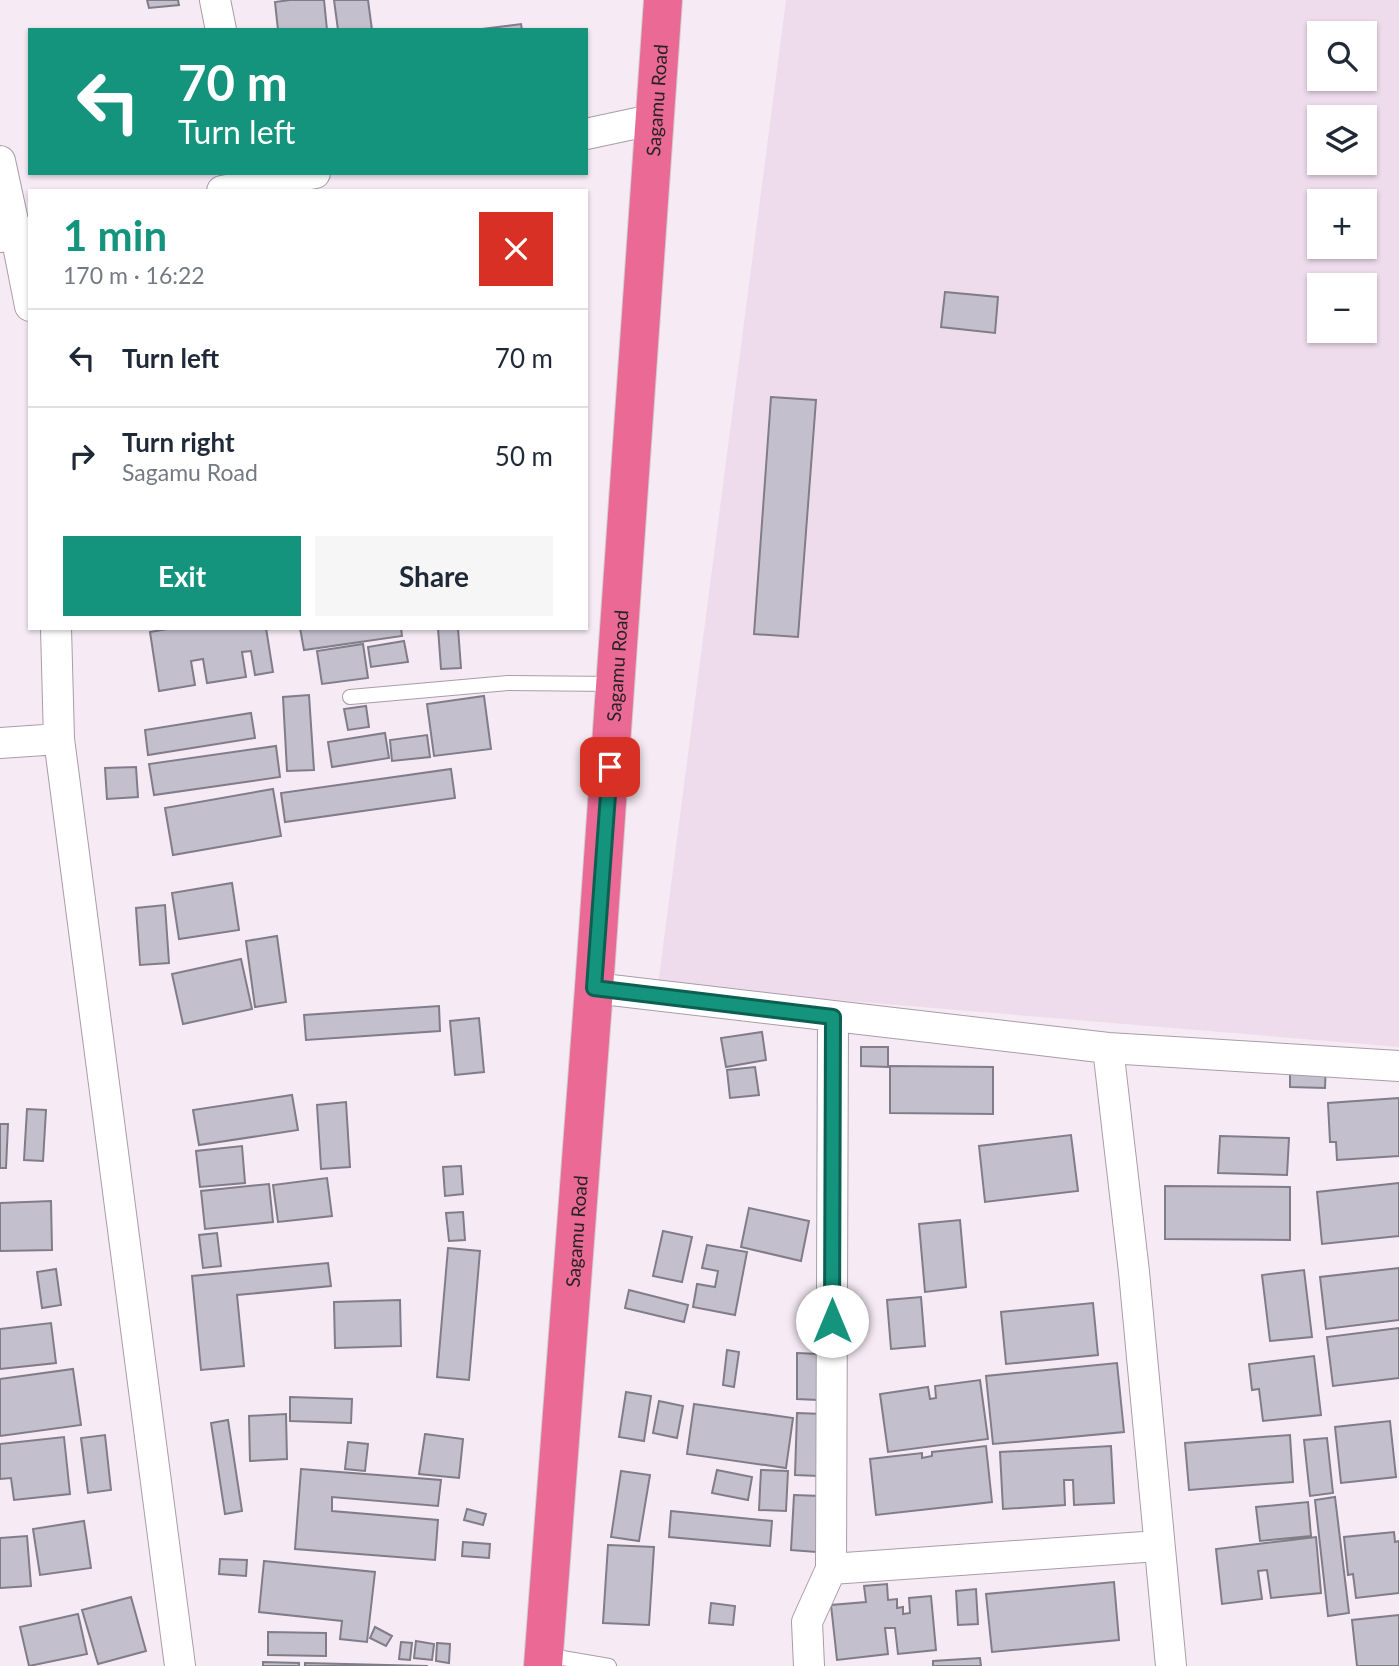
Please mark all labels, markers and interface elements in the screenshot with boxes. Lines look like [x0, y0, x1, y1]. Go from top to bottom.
map controls [1307, 21, 1377, 343]
button: search [1307, 21, 1377, 91]
street label: Sagamu Road [641, 43, 671, 157]
text: 70 m [178, 53, 288, 111]
icon: left [63, 56, 154, 147]
button: layers [1307, 105, 1377, 175]
text: Turn left [178, 112, 295, 151]
button: + [1307, 189, 1377, 259]
text: 1 min [63, 210, 167, 260]
button: close [479, 212, 553, 286]
text: 170 m · 16:22 [63, 261, 205, 289]
button: − [1307, 273, 1377, 343]
icon: left [63, 339, 101, 377]
text: Turn left [122, 342, 219, 374]
text: 70 m [495, 342, 553, 374]
text: Turn right [122, 426, 235, 458]
icon: right [63, 437, 101, 475]
text: 50 m [495, 440, 553, 472]
text: Sagamu Road [122, 458, 258, 486]
button: Exit [63, 536, 301, 616]
button: Share [315, 536, 553, 616]
street label: Sagamu Road [601, 609, 632, 722]
pin [580, 737, 640, 797]
icon: arrive [591, 748, 629, 786]
street label: Sagamu Road [560, 1174, 591, 1288]
position arrow [795, 1284, 869, 1358]

